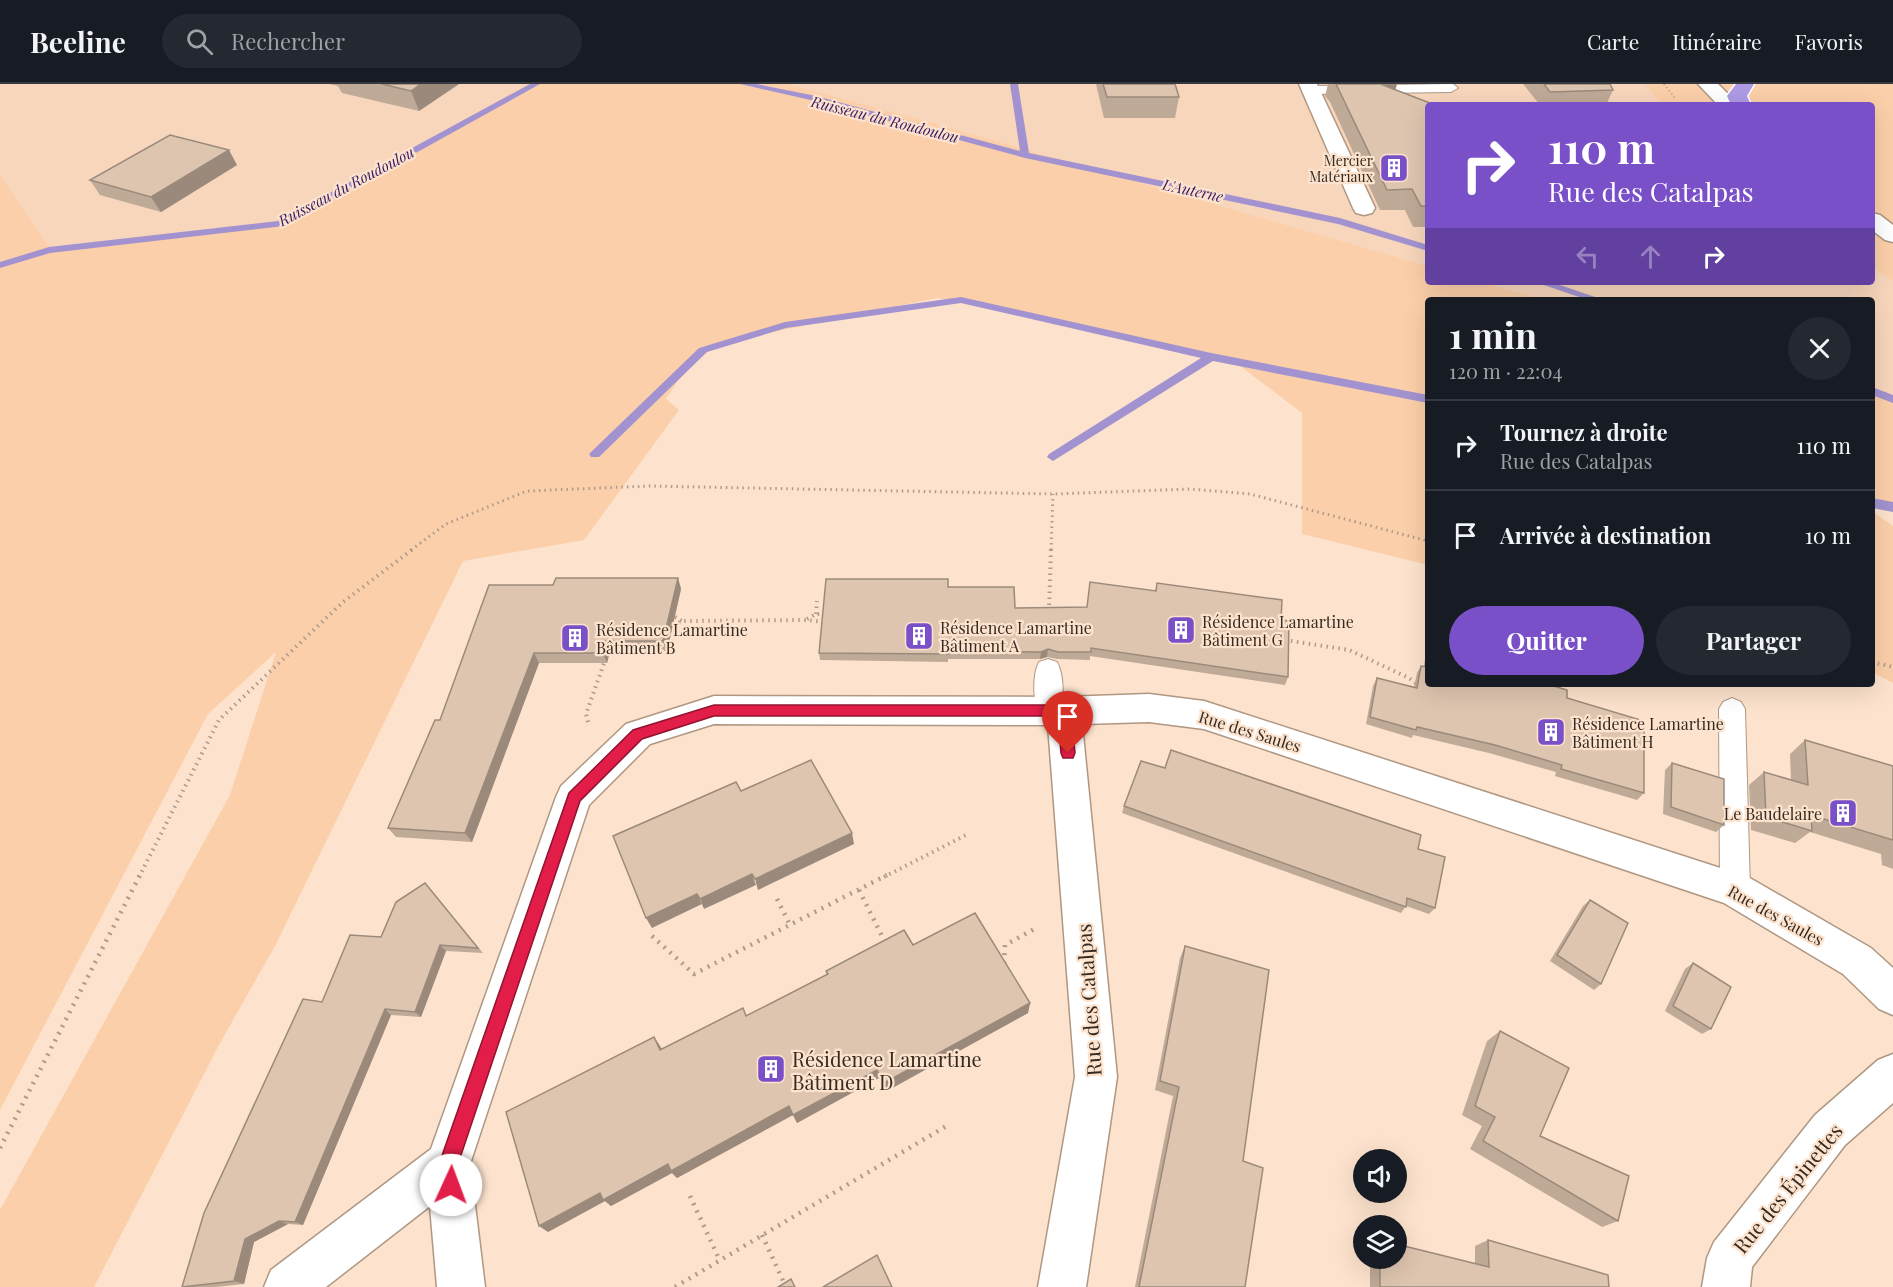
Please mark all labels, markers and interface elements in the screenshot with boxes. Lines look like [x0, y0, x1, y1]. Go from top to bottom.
search box [162, 14, 582, 68]
text: Beeline [30, 23, 126, 60]
icon: search [183, 25, 216, 58]
text: Rechercher [231, 26, 345, 56]
text: Carte [1587, 27, 1639, 55]
text: Itinéraire [1672, 27, 1762, 55]
text: Favoris [1795, 27, 1863, 55]
water label: Ruisseau du Roudoulou [808, 91, 961, 147]
text: 110 m [1548, 119, 1655, 175]
icon: right [1449, 126, 1527, 204]
water label: Ruisseau du Roudoulou [274, 142, 417, 231]
place label: Mercier Matériaux [1309, 151, 1374, 186]
building icon: Mercier Matériaux [1378, 152, 1410, 184]
text: Rue des Catalpas [1548, 173, 1754, 209]
water label: L'Auterne [1160, 174, 1226, 206]
icon: left [1571, 240, 1604, 273]
icon: ahead [1634, 240, 1667, 273]
icon: right [1697, 240, 1730, 273]
text: 1 min [1449, 310, 1537, 358]
button: close [1788, 317, 1851, 380]
text: 120 m · 22:04 [1449, 357, 1562, 384]
text: Tournez à droite [1500, 417, 1668, 447]
icon: right [1449, 429, 1482, 462]
text: 110 m [1797, 430, 1851, 460]
text: Rue des Catalpas [1500, 447, 1652, 474]
icon: arrive [1449, 519, 1482, 552]
text: Arrivée à destination [1500, 520, 1711, 550]
text: 10 m [1805, 520, 1851, 550]
button: Quitter [1449, 606, 1644, 675]
button: Partager [1656, 606, 1851, 675]
place label: Résidence Lamartine Bâtiment G [1202, 611, 1354, 650]
building icon: Résidence Lamartine Bâtiment G [1165, 614, 1197, 646]
place label: Résidence Lamartine Bâtiment A [940, 617, 1092, 656]
place label: Résidence Lamartine Bâtiment B [596, 619, 748, 658]
building icon: Résidence Lamartine Bâtiment A [903, 620, 935, 652]
building icon: Résidence Lamartine Bâtiment B [559, 622, 591, 654]
pin [1042, 691, 1093, 753]
icon: arrive [1051, 700, 1084, 733]
street label: Rue des Saules [1196, 705, 1304, 757]
place label: Résidence Lamartine Bâtiment H [1572, 713, 1724, 752]
building icon: Résidence Lamartine Bâtiment H [1535, 716, 1567, 748]
building icon: Le Baudelaire [1827, 797, 1859, 829]
place label: Le Baudelaire [1724, 803, 1822, 824]
street label: Rue des Saules [1725, 880, 1827, 950]
street label: Rue des Catalpas [1069, 923, 1107, 1077]
place label: Résidence Lamartine Bâtiment D [792, 1045, 982, 1095]
building icon: Résidence Lamartine Bâtiment D [755, 1053, 787, 1085]
street label: Rue des Épinettes [1726, 1118, 1848, 1258]
map controls [1353, 1149, 1407, 1269]
button: sound [1353, 1149, 1407, 1203]
position arrow [419, 1153, 483, 1217]
button: layers [1353, 1215, 1407, 1269]

